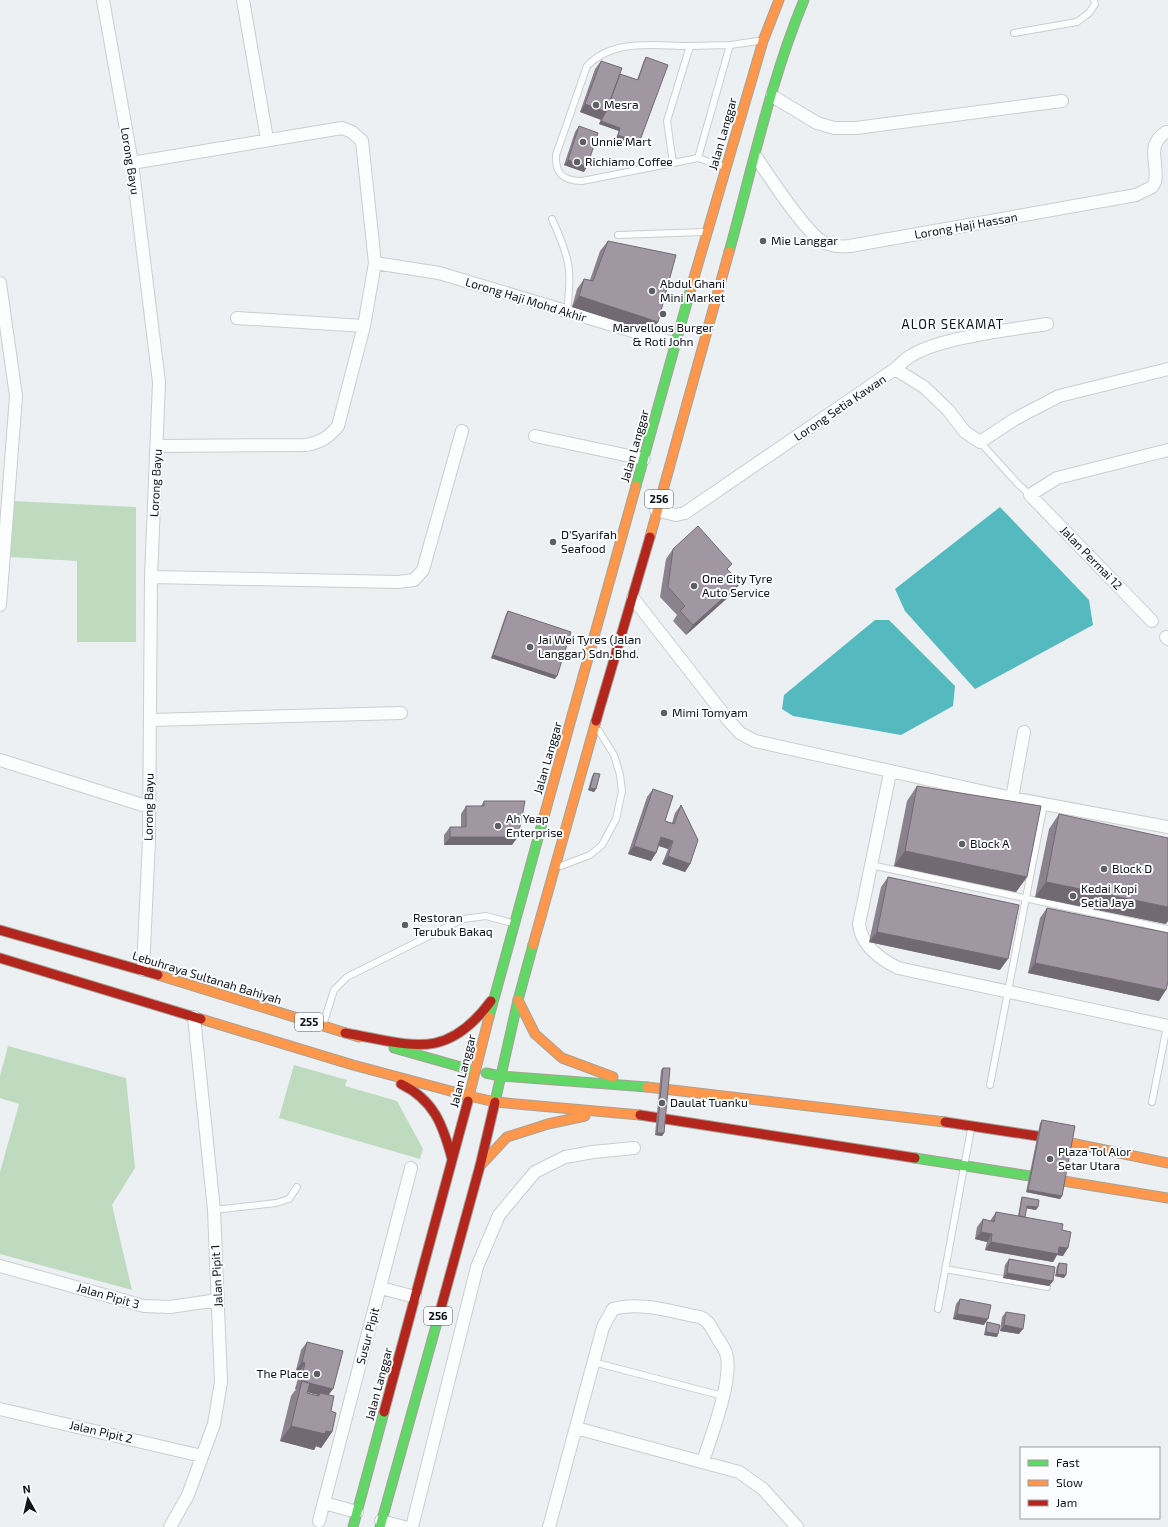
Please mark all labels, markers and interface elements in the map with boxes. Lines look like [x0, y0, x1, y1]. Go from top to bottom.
street label: Jalan Langgar [705, 96, 739, 172]
place label: Mesra [604, 97, 638, 111]
marker: Mesra [591, 100, 601, 110]
street label: Lorong Bayu [119, 126, 143, 196]
place label: Unnie Mart [591, 134, 652, 148]
marker: Unnie Mart [578, 137, 588, 147]
place label: Richiamo Coffee [585, 154, 673, 168]
marker: Richiamo Coffee [572, 157, 582, 167]
street label: Lorong Haji Hassan [913, 209, 1019, 242]
place label: Mie Langgar [771, 233, 838, 247]
marker: Mie Langgar [758, 236, 768, 246]
street label: Lorong Haji Mohd Akhir [464, 274, 589, 325]
place label: Abdul Ghani Mini Market [660, 276, 725, 304]
marker: Abdul Ghani Mini Market [647, 286, 657, 296]
marker: Marvellous Burger & Roti John [658, 309, 668, 319]
district label: ALOR SEKAMAT [902, 316, 1004, 332]
place label: Marvellous Burger & Roti John [612, 320, 714, 348]
street label: Lorong Setia Kawan [791, 371, 888, 443]
street label: Jalan Langgar [617, 408, 651, 484]
street label: Lorong Bayu [146, 449, 164, 517]
road number: 256 [645, 490, 673, 508]
street label: Jalan Permai 12 [1058, 523, 1126, 592]
place label: D'Syarifah Seafood [561, 527, 617, 555]
marker: D'Syarifah Seafood [548, 537, 558, 547]
place label: One City Tyre Auto Service [702, 571, 773, 599]
marker: One City Tyre Auto Service [689, 581, 699, 591]
place label: Jai Wei Tyres (Jalan Langgar) Sdn. Bhd. [538, 632, 641, 660]
marker: Jai Wei Tyres (Jalan Langgar) Sdn. Bhd. [525, 642, 535, 652]
place label: Mimi Tomyam [672, 705, 748, 719]
marker: Mimi Tomyam [659, 708, 669, 718]
street label: Jalan Langgar [530, 720, 564, 796]
street label: Lorong Bayu [140, 773, 156, 841]
place label: Ah Yeap Enterprise [506, 811, 563, 839]
marker: Ah Yeap Enterprise [493, 821, 503, 831]
place label: Block A [970, 836, 1010, 850]
marker: Block A [957, 839, 967, 849]
place label: Block D [1112, 861, 1152, 875]
marker: Block D [1099, 864, 1109, 874]
place label: Kedai Kopi Setia Jaya [1081, 881, 1137, 909]
marker: Kedai Kopi Setia Jaya [1068, 891, 1078, 901]
place label: Restoran Terubuk Bakaq [413, 910, 493, 938]
marker: Restoran Terubuk Bakaq [400, 920, 410, 930]
street label: Lebuhraya Sultanah Bahiyah [131, 948, 284, 1006]
road number: 255 [295, 1013, 323, 1031]
street label: Jalan Langgar [446, 1033, 478, 1109]
place label: Daulat Tuanku [670, 1095, 748, 1109]
marker: Daulat Tuanku [657, 1098, 667, 1108]
place label: Plaza Tol Alor Setar Utara [1058, 1144, 1131, 1172]
marker: Plaza Tol Alor Setar Utara [1045, 1154, 1055, 1164]
street label: Jalan Pipit 1 [207, 1244, 225, 1308]
street label: Jalan Pipit 3 [75, 1279, 141, 1311]
street label: Susur Pipit [353, 1305, 381, 1366]
road number: 256 [424, 1307, 452, 1325]
street label: Jalan Langgar [362, 1346, 395, 1422]
place label: The Place [256, 1366, 309, 1380]
marker: The Place [312, 1369, 322, 1379]
street label: Jalan Pipit 2 [68, 1417, 134, 1445]
legend [1020, 1447, 1160, 1519]
text: Fast [1056, 1455, 1080, 1469]
text: Slow [1056, 1475, 1083, 1489]
north arrow [8, 1479, 48, 1519]
text: N [22, 1482, 31, 1496]
text: Jam [1056, 1495, 1077, 1509]

